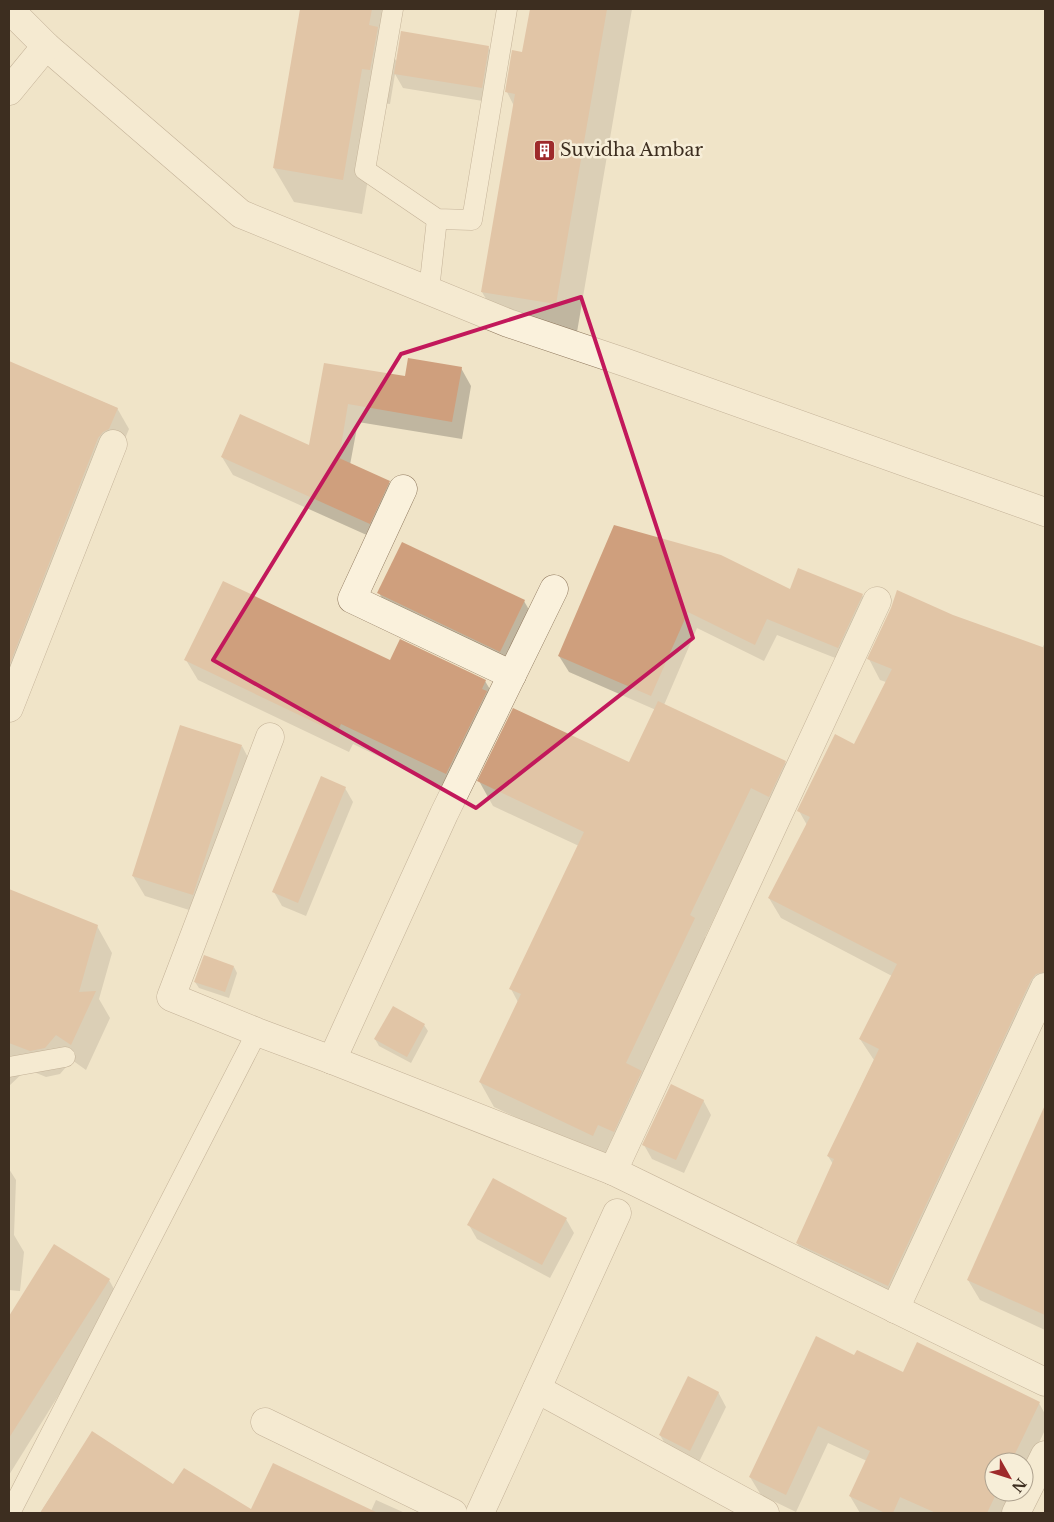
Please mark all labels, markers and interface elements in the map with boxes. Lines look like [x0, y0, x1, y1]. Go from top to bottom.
building icon: Suvidha Ambar [532, 138, 556, 162]
place label: Suvidha Ambar [560, 139, 703, 161]
north arrow [984, 1452, 1034, 1502]
text: N [1008, 1474, 1030, 1496]

